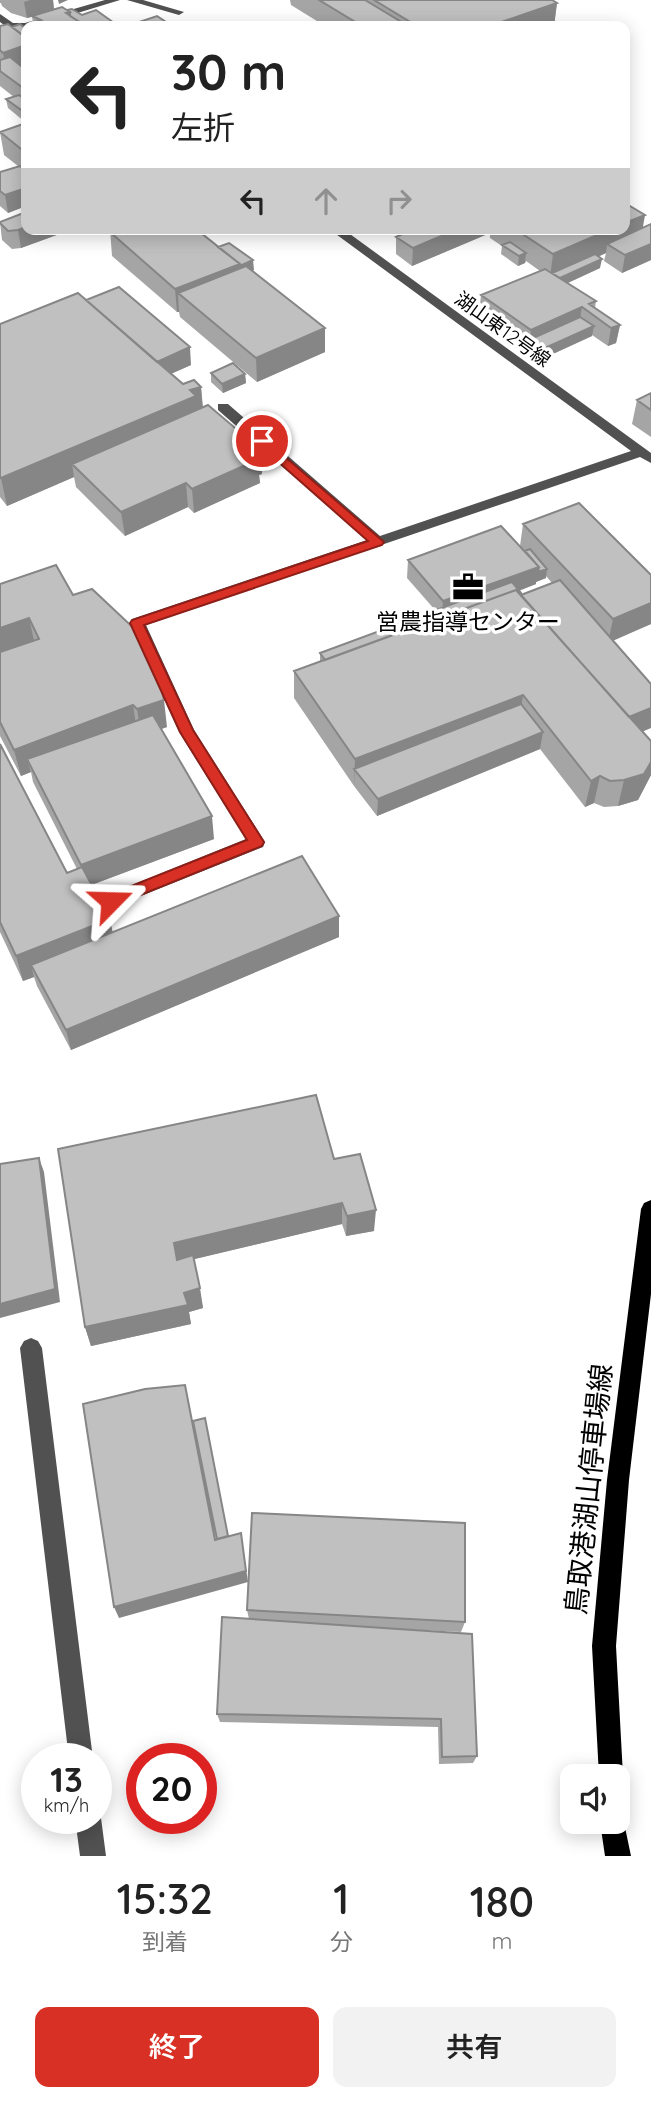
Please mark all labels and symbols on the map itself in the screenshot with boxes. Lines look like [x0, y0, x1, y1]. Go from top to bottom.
street label: 湖山東12号線 [450, 286, 556, 372]
pin [232, 411, 292, 471]
office icon: 営農指導センター [451, 570, 485, 604]
place label: 営農指導センター [376, 607, 560, 636]
position arrow [74, 864, 148, 938]
street label: 鳥取港湖山停車場線 [557, 1362, 619, 1616]
speed limit sign: 20 [126, 1743, 217, 1834]

